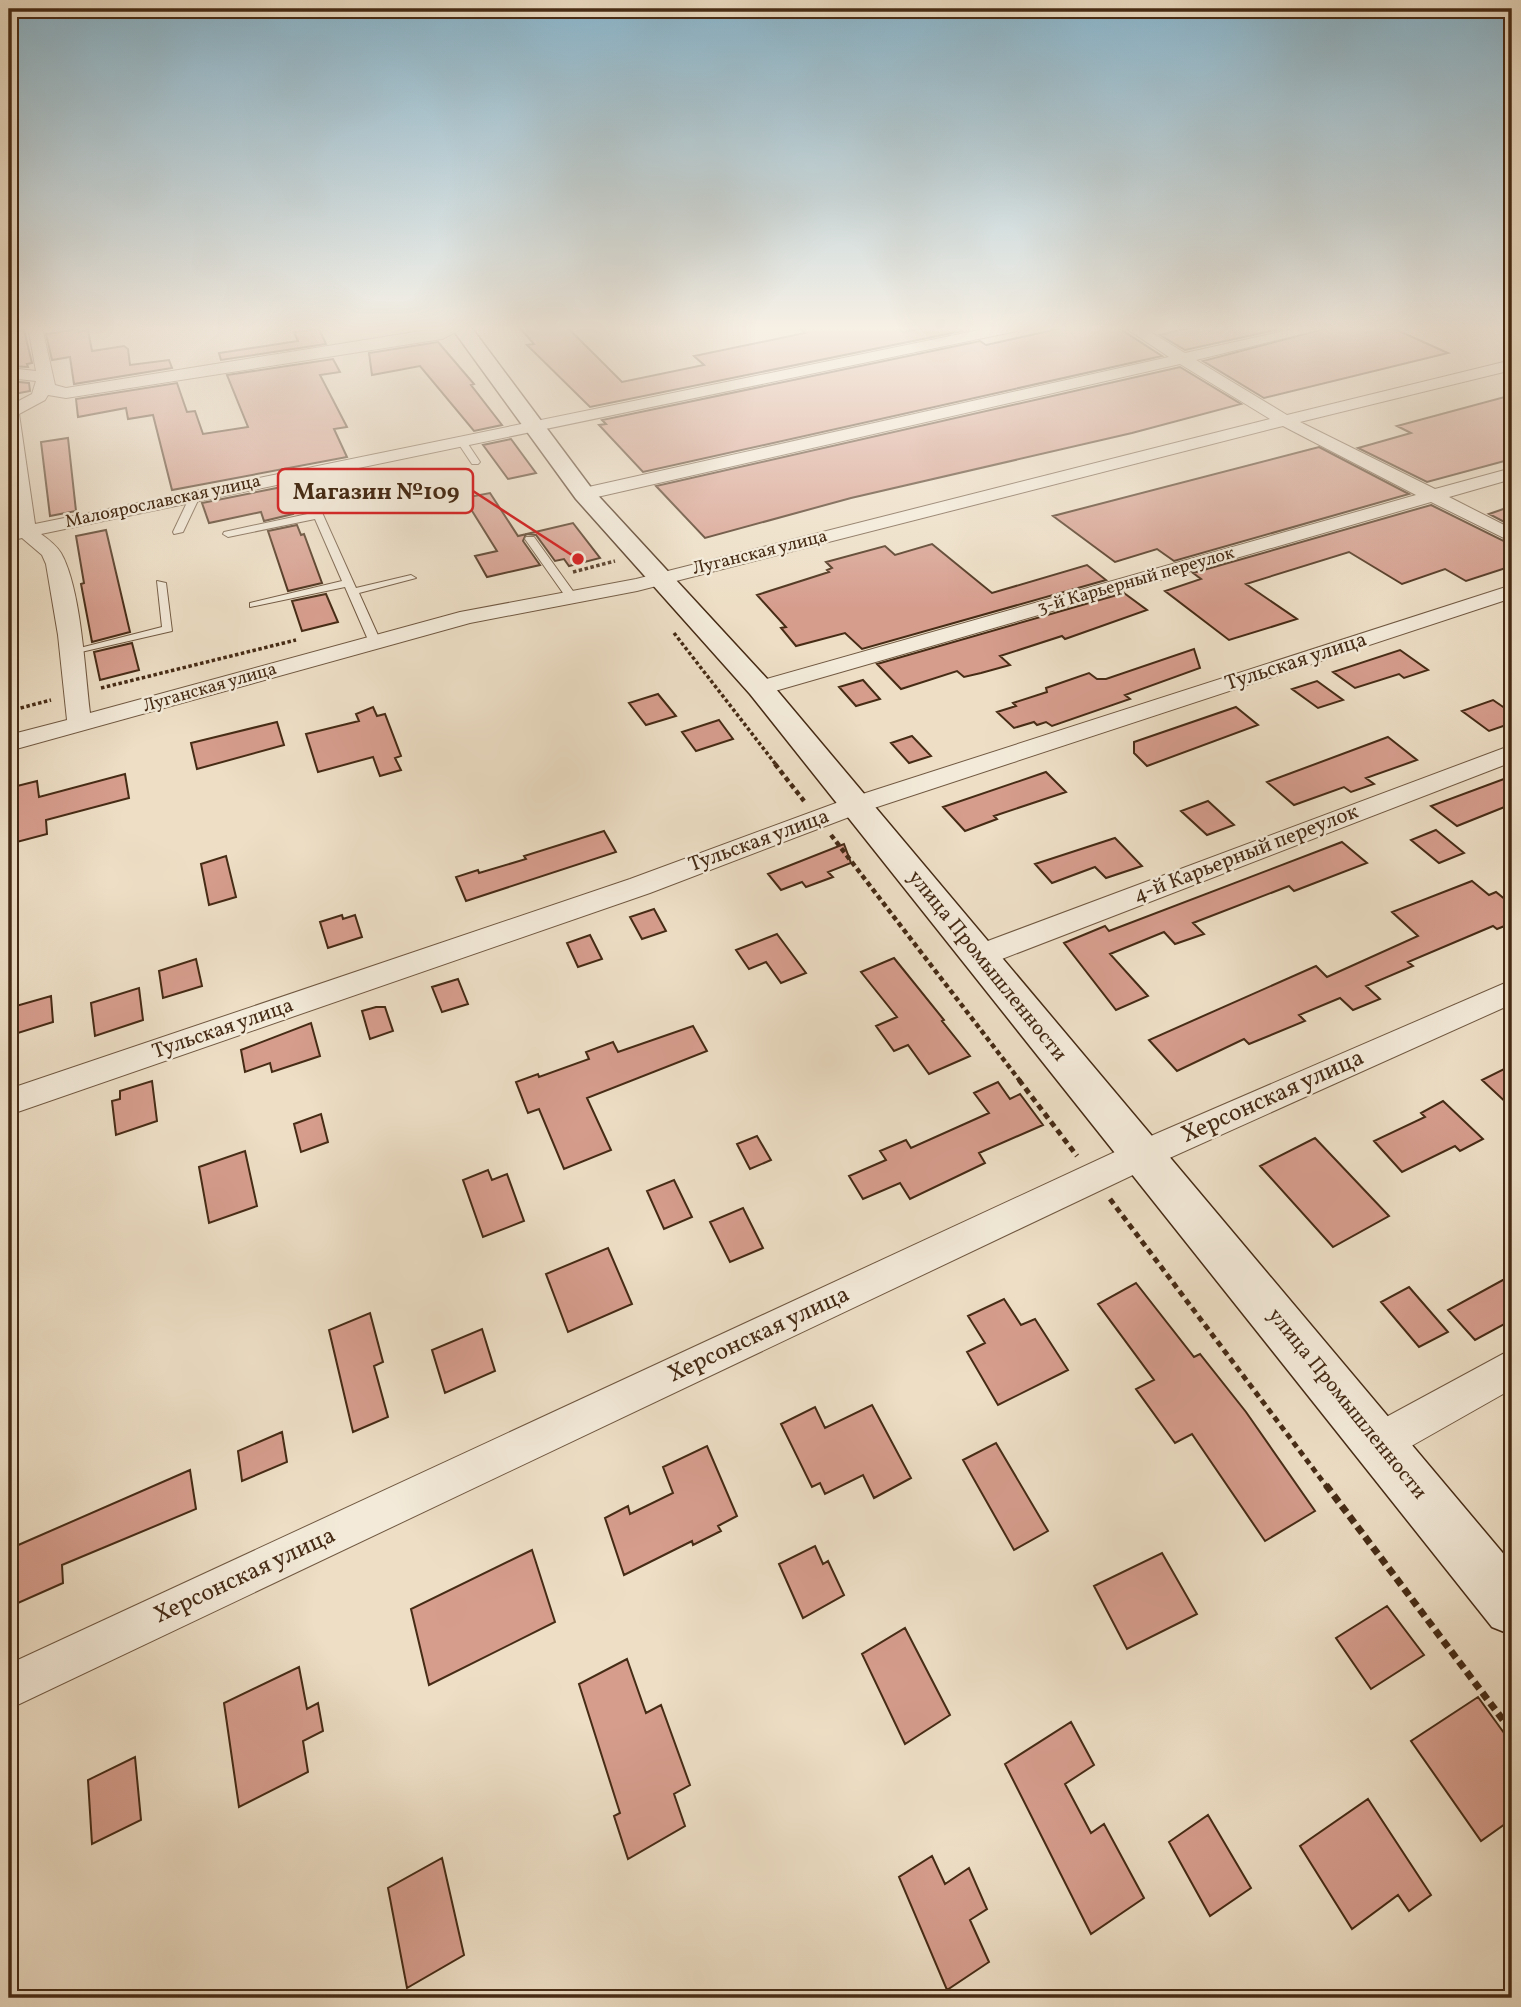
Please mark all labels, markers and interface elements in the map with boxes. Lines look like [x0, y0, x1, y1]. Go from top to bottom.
street label: Малоярославская улица [63, 469, 263, 535]
callout: Магазин №109 [278, 469, 473, 513]
text: Магазин №109 [293, 477, 459, 509]
street label: Луганская улица [690, 524, 830, 582]
street label: 3-й Карьерный переулок [1035, 541, 1238, 621]
street label: Тульская улица [1221, 625, 1371, 699]
street label: Луганская улица [140, 657, 280, 719]
street label: 4-й Карьерный переулок [1129, 798, 1363, 910]
street label: Тульская улица [685, 802, 833, 880]
street label: улица Промышленности [901, 864, 1074, 1068]
street label: Тульская улица [148, 991, 298, 1067]
street label: Херсонская улица [1176, 1041, 1370, 1153]
street label: Херсонская улица [663, 1278, 855, 1392]
street label: улица Промышленности [1261, 1302, 1434, 1506]
street label: Херсонская улица [149, 1519, 341, 1633]

